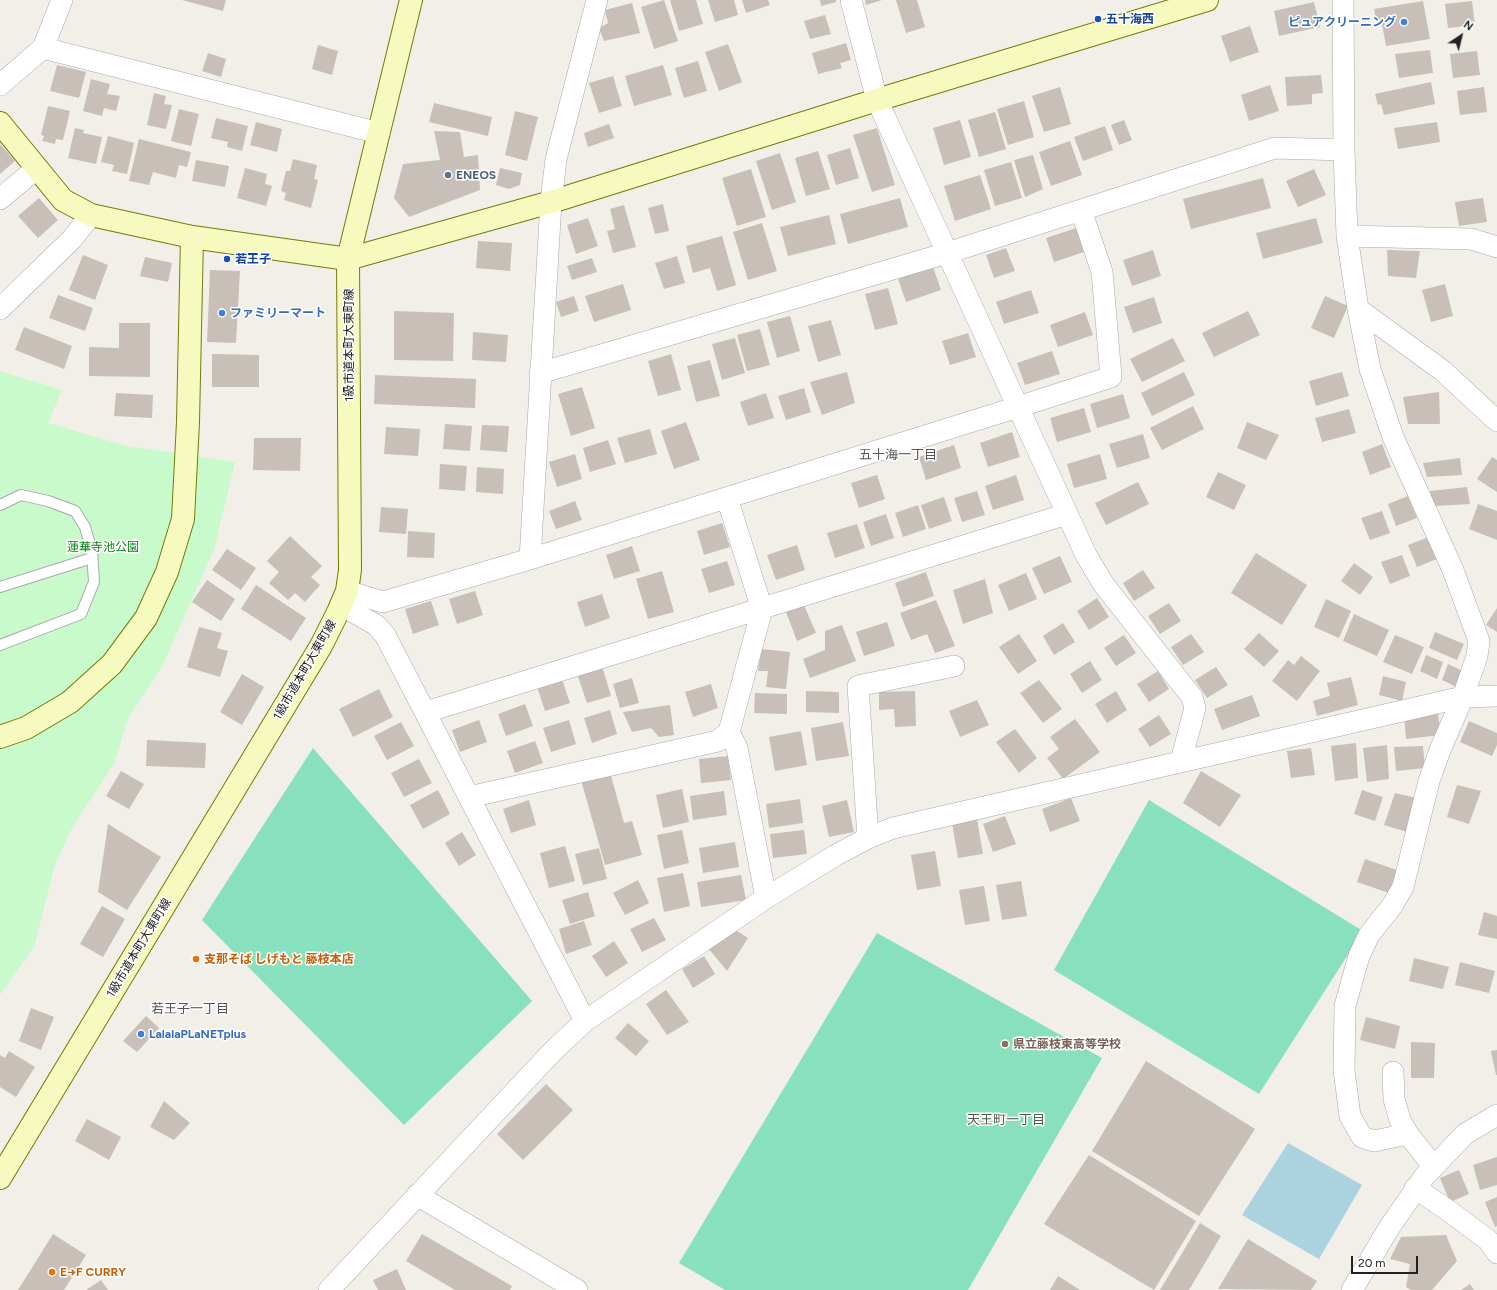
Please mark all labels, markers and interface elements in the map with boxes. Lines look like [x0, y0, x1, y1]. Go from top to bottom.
place label: 五十海西 [1106, 12, 1154, 26]
marker: 五十海西 [1093, 14, 1103, 24]
place label: ピュアクリーニング [1288, 15, 1396, 29]
north arrow [1441, 16, 1481, 56]
marker: ピュアクリーニング [1399, 17, 1409, 27]
text: N [1461, 18, 1475, 34]
place label: ENEOS [456, 168, 496, 182]
marker: ENEOS [443, 170, 453, 180]
place label: 若王子 [235, 252, 271, 266]
marker: 若王子 [222, 254, 232, 264]
street label: 1級市道本町大東町線 [342, 289, 356, 401]
place label: ファミリーマート [230, 306, 326, 320]
marker: ファミリーマート [217, 308, 227, 318]
district label: 五十海一丁目 [859, 447, 937, 463]
park label: 蓮華寺池公園 [67, 540, 139, 554]
street label: 1級市道本町大東町線 [271, 617, 339, 723]
street label: 1級市道本町大東町線 [104, 896, 174, 1000]
place label: 支那そば しげもと 藤枝本店 [204, 952, 354, 966]
marker: 支那そば しげもと 藤枝本店 [191, 954, 201, 964]
district label: 若王子一丁目 [151, 1001, 229, 1017]
place label: LalalaPLaNETplus [149, 1027, 246, 1041]
marker: LalalaPLaNETplus [136, 1029, 146, 1039]
place label: 県立藤枝東高等学校 [1013, 1037, 1121, 1051]
marker: 県立藤枝東高等学校 [1000, 1039, 1010, 1049]
district label: 天王町一丁目 [967, 1112, 1045, 1128]
scale bar [1353, 1248, 1420, 1274]
text: 20 m [1358, 1256, 1386, 1270]
place label: E→F CURRY [60, 1265, 126, 1279]
marker: E→F CURRY [47, 1267, 57, 1277]

